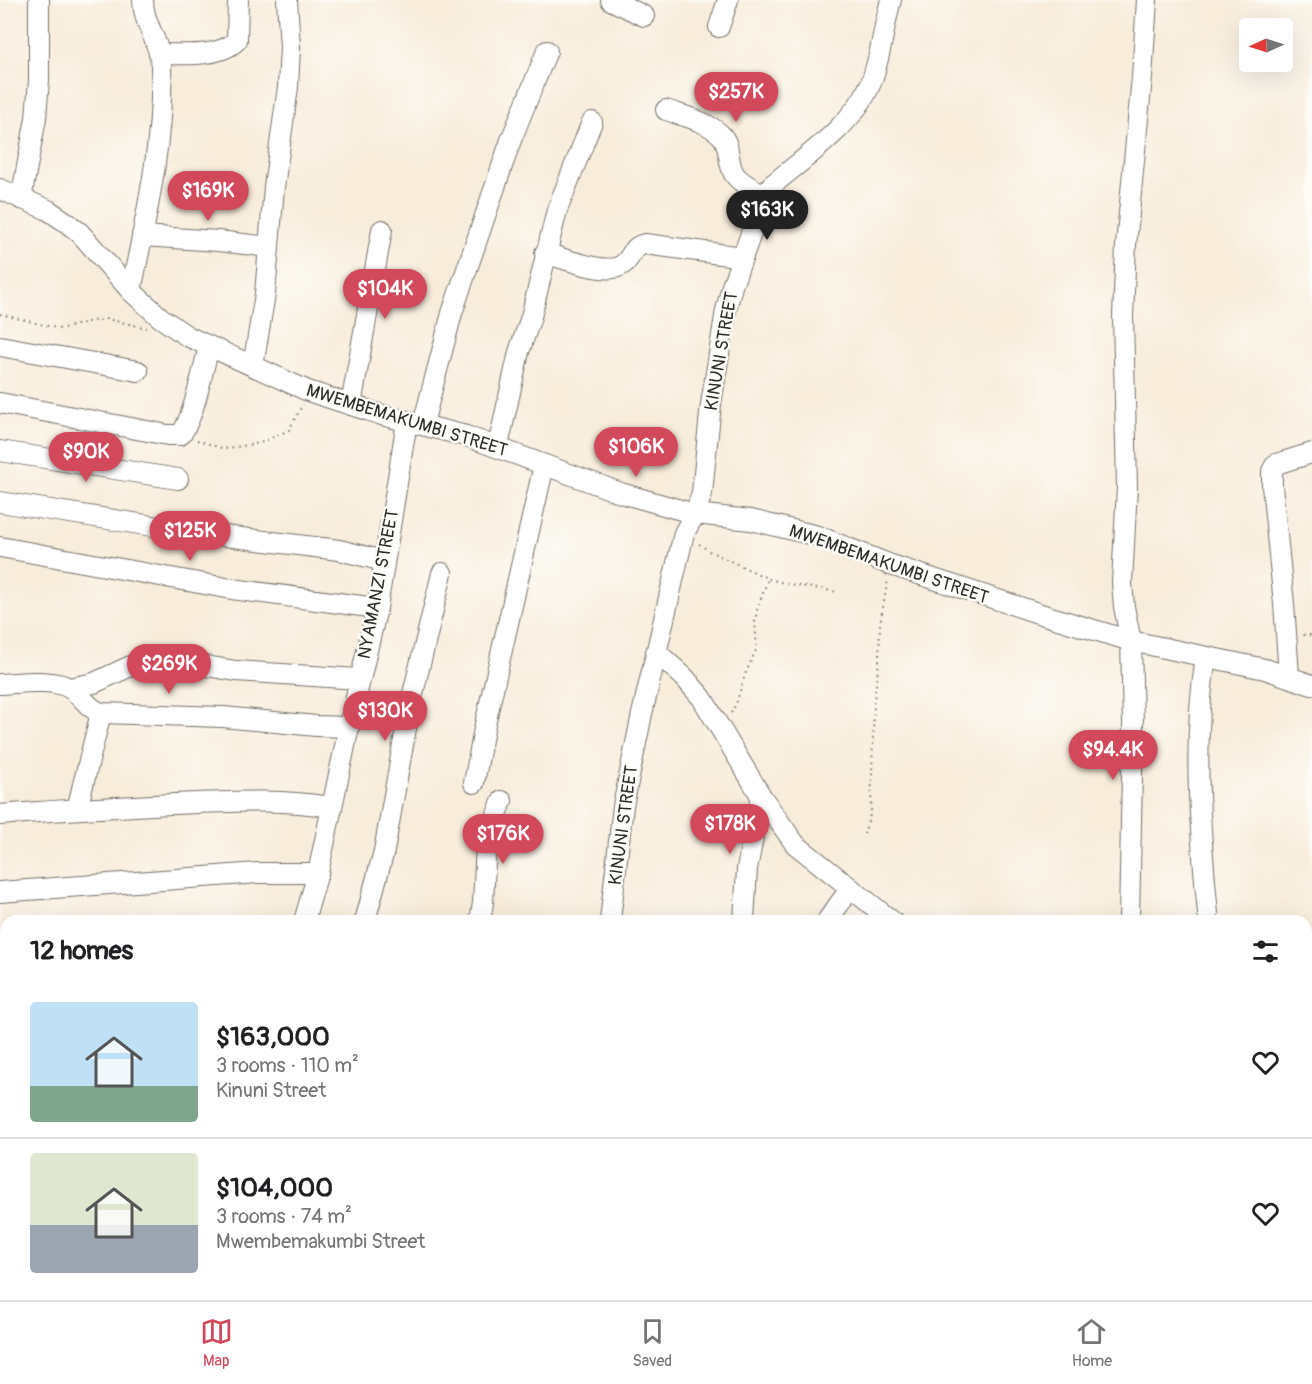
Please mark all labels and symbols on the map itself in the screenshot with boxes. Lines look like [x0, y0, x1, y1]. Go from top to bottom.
north arrow [1239, 18, 1293, 72]
pin: $257K [694, 72, 778, 123]
pin: $169K [166, 171, 250, 222]
pin: $163K [725, 190, 809, 241]
pin: $104K [343, 269, 427, 320]
street label: KINUNI STREET [700, 290, 743, 413]
street label: MWEMBEMAKUMBI STREET [303, 379, 510, 462]
pin: $106K [594, 427, 678, 478]
pin: $90K [50, 432, 122, 483]
street label: NYAMANZI STREET [353, 507, 404, 661]
pin: $125K [148, 511, 232, 562]
street label: MWEMBEMAKUMBI STREET [786, 520, 992, 609]
pin: $269K [127, 644, 211, 695]
pin: $130K [343, 691, 427, 742]
pin: $94.4K [1064, 730, 1162, 781]
street label: KINUNI STREET [604, 764, 643, 886]
pin: $178K [688, 804, 772, 855]
pin: $176K [461, 814, 545, 865]

